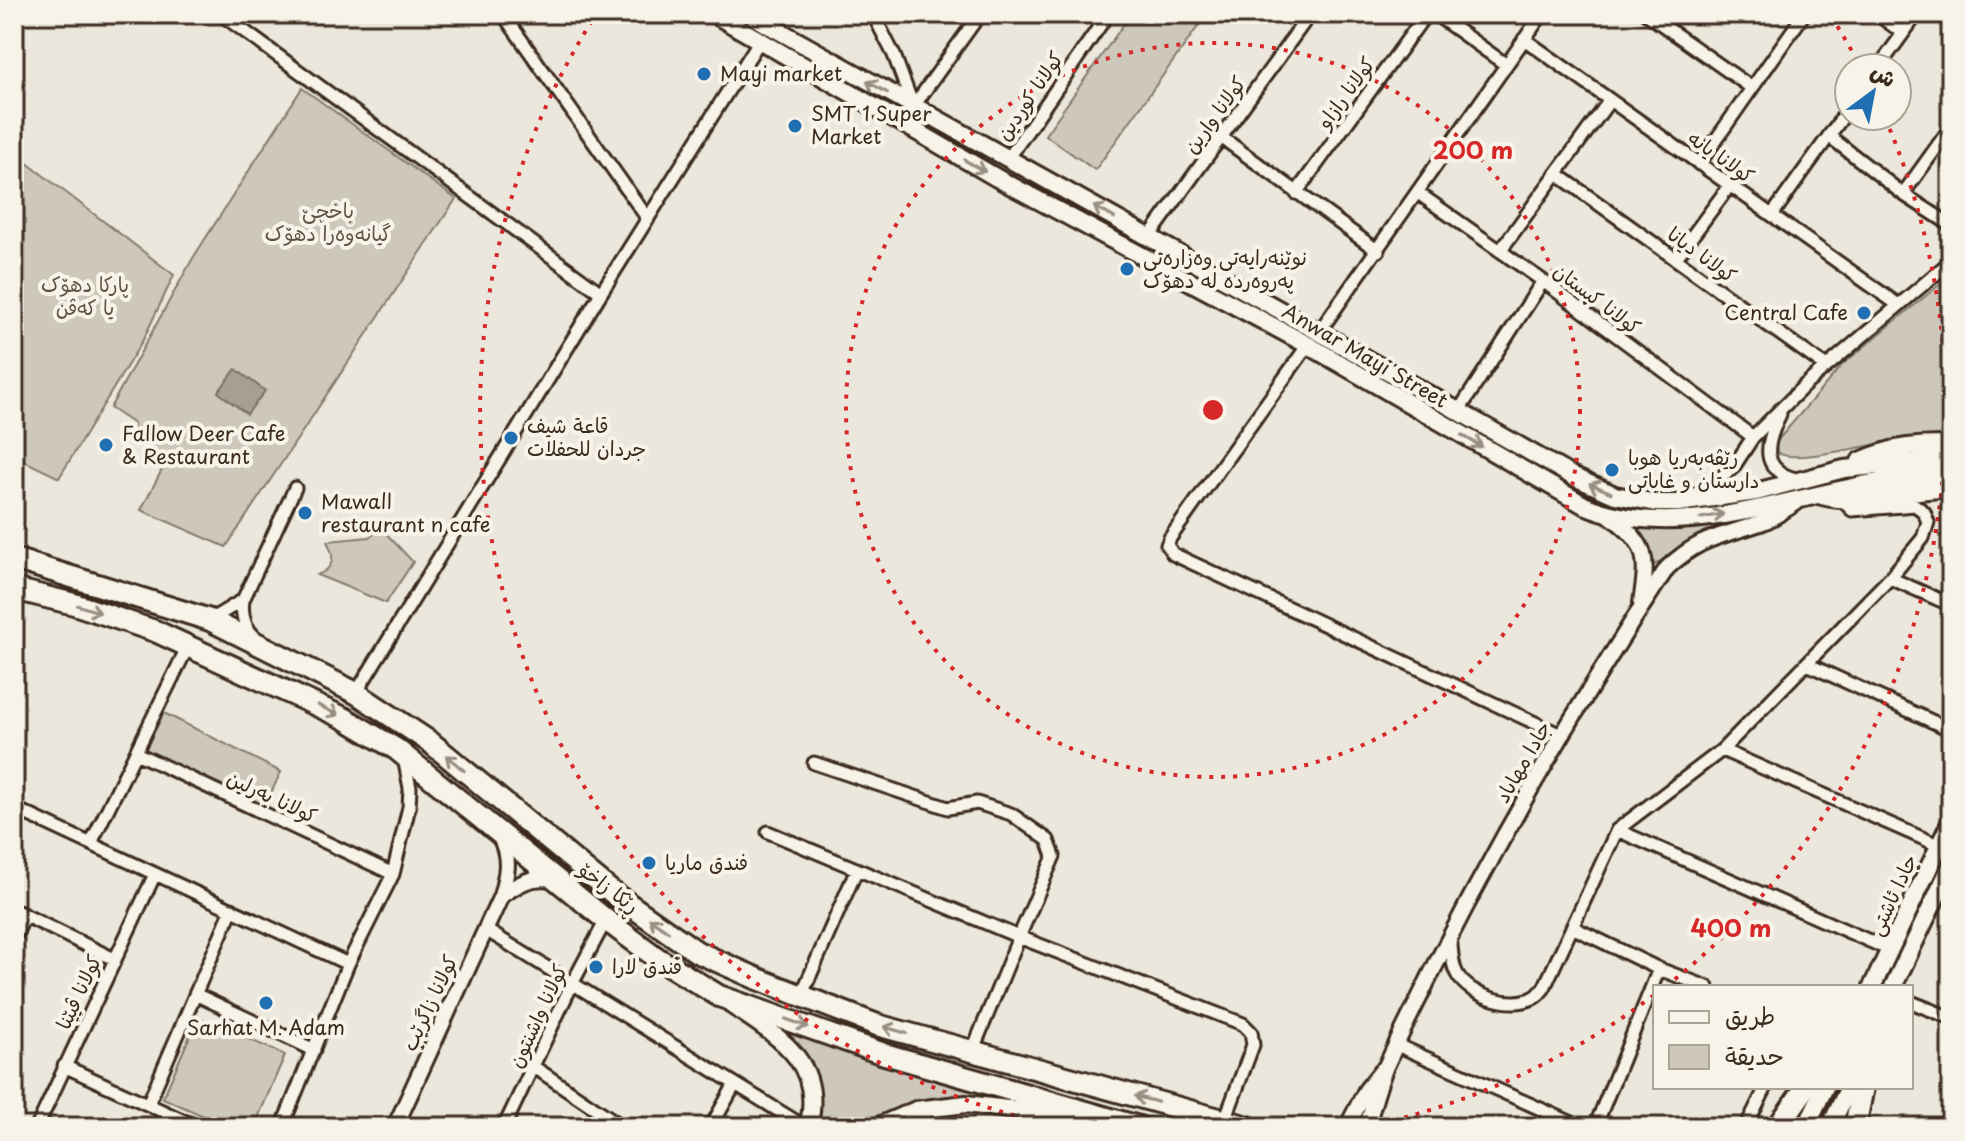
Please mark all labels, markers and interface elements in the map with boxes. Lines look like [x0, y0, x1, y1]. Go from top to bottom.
street label: کولانا کوردین [988, 45, 1070, 146]
street label: کولانا رازاو [1308, 50, 1382, 136]
north arrow [1833, 52, 1913, 132]
text: ش [1865, 53, 1903, 94]
place label: Mayi market [720, 58, 842, 88]
marker: Mayi market [695, 65, 713, 83]
street label: کولانا وارین [1176, 69, 1253, 159]
one-way arrow [865, 79, 889, 94]
place label: SMT 1 Super Market [811, 98, 932, 151]
marker: SMT 1 Super Market [786, 117, 804, 135]
street label: کولانا یانه [1682, 122, 1761, 190]
text: 200 m [1433, 131, 1513, 167]
one-way arrow [963, 158, 986, 174]
park label: باخچێ گیانه‌وه‌را دهۆک [265, 195, 391, 248]
one-way arrow [1093, 204, 1117, 219]
street label: کولانا دیانا [1662, 219, 1744, 290]
place label: نوێنەرایەتی وەزارەتی پەروەردە لە دهۆک [1143, 242, 1307, 295]
street label: کولانا کیستان [1547, 255, 1648, 341]
marker: نوێنەرایەتی وەزارەتی پەروەردە لە دهۆک [1118, 260, 1136, 278]
park label: پاركا دهۆک يا كەڤن [41, 269, 129, 322]
street label: Anwar Mayi Street [1277, 296, 1454, 415]
place label: Central Cafe [1724, 297, 1848, 327]
marker: Central Cafe [1855, 304, 1873, 322]
centre of rings [1199, 396, 1227, 424]
place label: قاعة شيف جردان للحفلات [527, 410, 646, 463]
place label: Fallow Deer Cafe & Restaurant [122, 418, 285, 471]
marker: قاعة شيف جردان للحفلات [502, 429, 520, 447]
one-way arrow [1460, 433, 1483, 449]
marker: Fallow Deer Cafe & Restaurant [97, 436, 115, 454]
place label: رێڤەبەريا ھوبا دارستان و غاباتى [1628, 442, 1759, 495]
marker: رێڤەبەريا ھوبا دارستان و غاباتى [1603, 461, 1621, 479]
one-way arrow [1588, 480, 1613, 495]
place label: Mawall restaurant n cafe [321, 486, 490, 539]
marker: Mawall restaurant n cafe [296, 504, 314, 522]
one-way arrow [1699, 507, 1725, 522]
one-way arrow [77, 602, 102, 617]
one-way arrow [316, 703, 340, 718]
street label: جادا مهاباد [1487, 715, 1558, 808]
one-way arrow [445, 754, 466, 772]
street label: كولانا بەرلین [222, 762, 323, 830]
place label: فندق ماريا [665, 847, 748, 877]
street label: جادا ئاشتی [1860, 849, 1924, 940]
street label: ڕێکا زاخۆ [570, 853, 646, 922]
marker: فندق ماريا [640, 854, 658, 872]
text: 400 m [1690, 909, 1772, 945]
one-way arrow [648, 917, 670, 933]
street label: كولانا ڤیێنا [48, 949, 108, 1034]
street label: كولانا زاگرێب [394, 949, 464, 1056]
place label: فندق لارا [612, 951, 682, 981]
marker: فندق لارا [587, 958, 605, 976]
street label: كولانا واشنتون [500, 959, 574, 1072]
legend [1653, 985, 1913, 1089]
marker: Sarhat M. Adam [257, 994, 275, 1012]
text: طريق [1725, 997, 1775, 1033]
place label: Sarhat M. Adam [187, 1012, 345, 1042]
one-way arrow [785, 1017, 810, 1032]
one-way arrow [883, 1022, 909, 1037]
text: حديقة [1725, 1037, 1784, 1073]
one-way arrow [1133, 1091, 1159, 1106]

